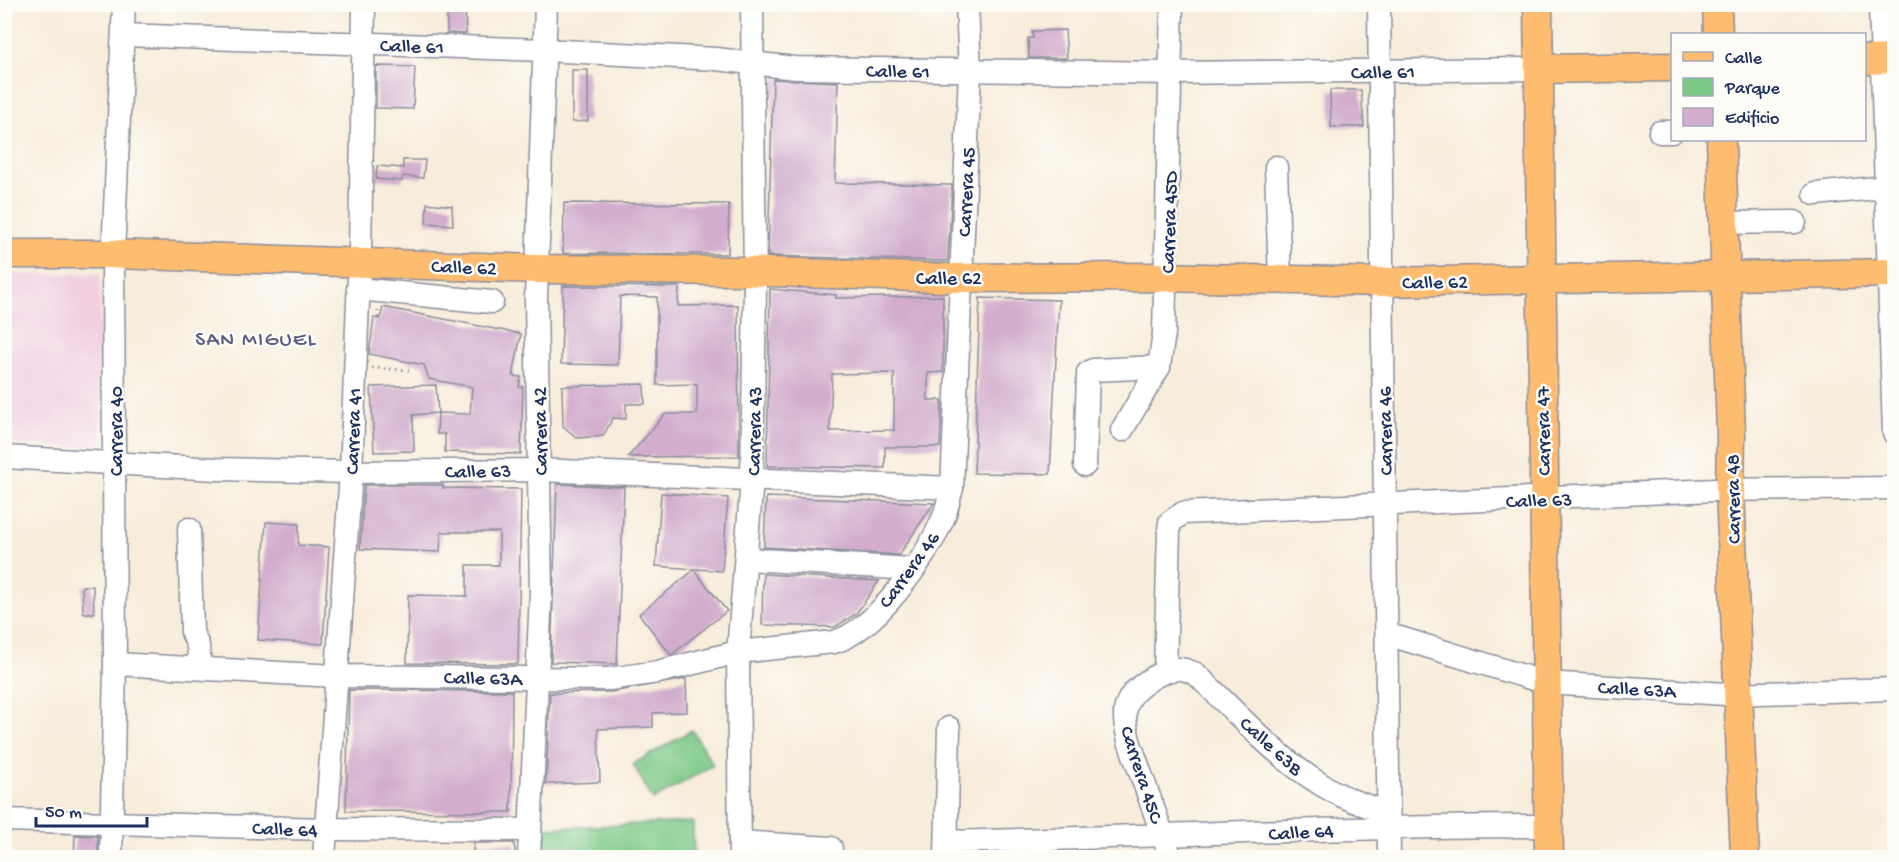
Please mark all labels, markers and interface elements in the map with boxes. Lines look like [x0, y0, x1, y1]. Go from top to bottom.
legend [1671, 33, 1866, 141]
street label: Calle 61 [379, 36, 444, 61]
text: Calle [1725, 49, 1763, 70]
street label: Calle 61 [866, 61, 930, 86]
street label: Calle 61 [1351, 62, 1415, 87]
text: Parque [1724, 79, 1781, 100]
text: Edificio [1725, 109, 1779, 130]
street label: Carrera 45 [955, 147, 982, 237]
street label: Carrera 45D [1158, 170, 1185, 274]
street label: Calle 62 [431, 257, 497, 282]
street label: Calle 62 [916, 269, 982, 292]
street label: Calle 62 [1402, 272, 1468, 297]
district label: SAN MIGUEL [195, 329, 317, 354]
street label: Carrera 46 [1375, 385, 1400, 476]
street label: Carrera 40 [107, 386, 130, 476]
street label: Carrera 42 [530, 386, 555, 475]
street label: Carrera 43 [744, 386, 769, 476]
street label: Carrera 47 [1533, 386, 1558, 476]
street label: Carrera 41 [342, 387, 369, 475]
street label: Carrera 48 [1723, 454, 1748, 544]
street label: Calle 63 [445, 461, 511, 486]
street label: Calle 63 [1506, 490, 1573, 515]
street label: Carrera 46 [875, 528, 947, 614]
street label: Calle 63A [444, 668, 523, 693]
street label: Calle 63A [1597, 678, 1678, 705]
street label: Calle 63B [1234, 713, 1306, 782]
street label: Carrera 45C [1113, 724, 1166, 827]
scale bar [36, 790, 147, 828]
text: 50 m [45, 803, 82, 824]
street label: Calle 64 [252, 819, 318, 844]
street label: Calle 64 [1268, 821, 1335, 848]

